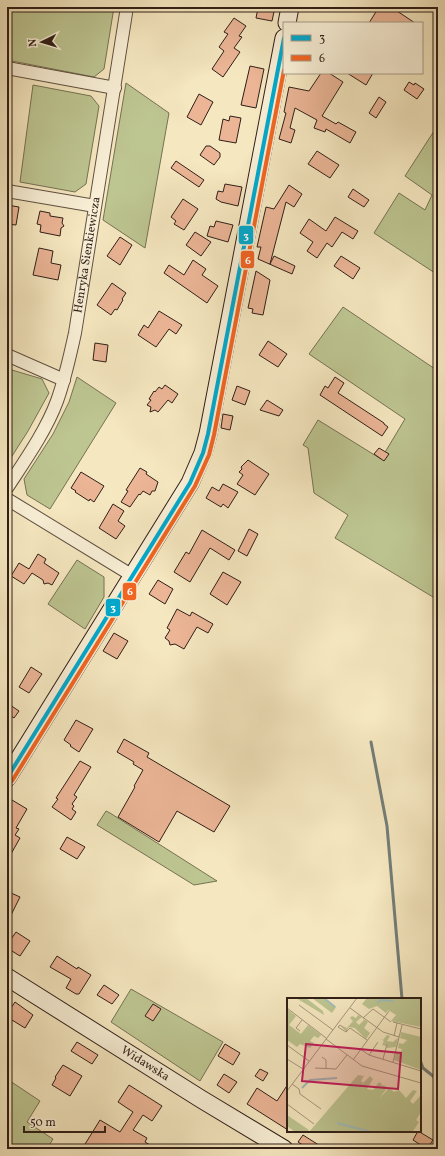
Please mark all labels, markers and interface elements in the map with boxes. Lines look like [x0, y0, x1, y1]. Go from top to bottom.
north arrow [22, 22, 62, 62]
legend [283, 22, 423, 74]
text: 3 [319, 31, 325, 47]
text: N [26, 38, 41, 47]
text: 6 [319, 51, 325, 67]
street label: Henryka Sienkiewicza [70, 196, 105, 314]
line badge: 3 [238, 225, 254, 245]
text: 3 [243, 229, 249, 244]
line badge: 6 [240, 250, 255, 269]
text: 6 [245, 254, 251, 269]
line badge: 6 [122, 582, 137, 601]
text: 6 [127, 585, 133, 600]
line badge: 3 [105, 598, 121, 617]
text: 3 [110, 601, 116, 616]
inset map [287, 998, 421, 1132]
street label: Widawska [118, 1042, 172, 1085]
scale bar [24, 1108, 105, 1134]
text: 50 m [30, 1115, 56, 1131]

